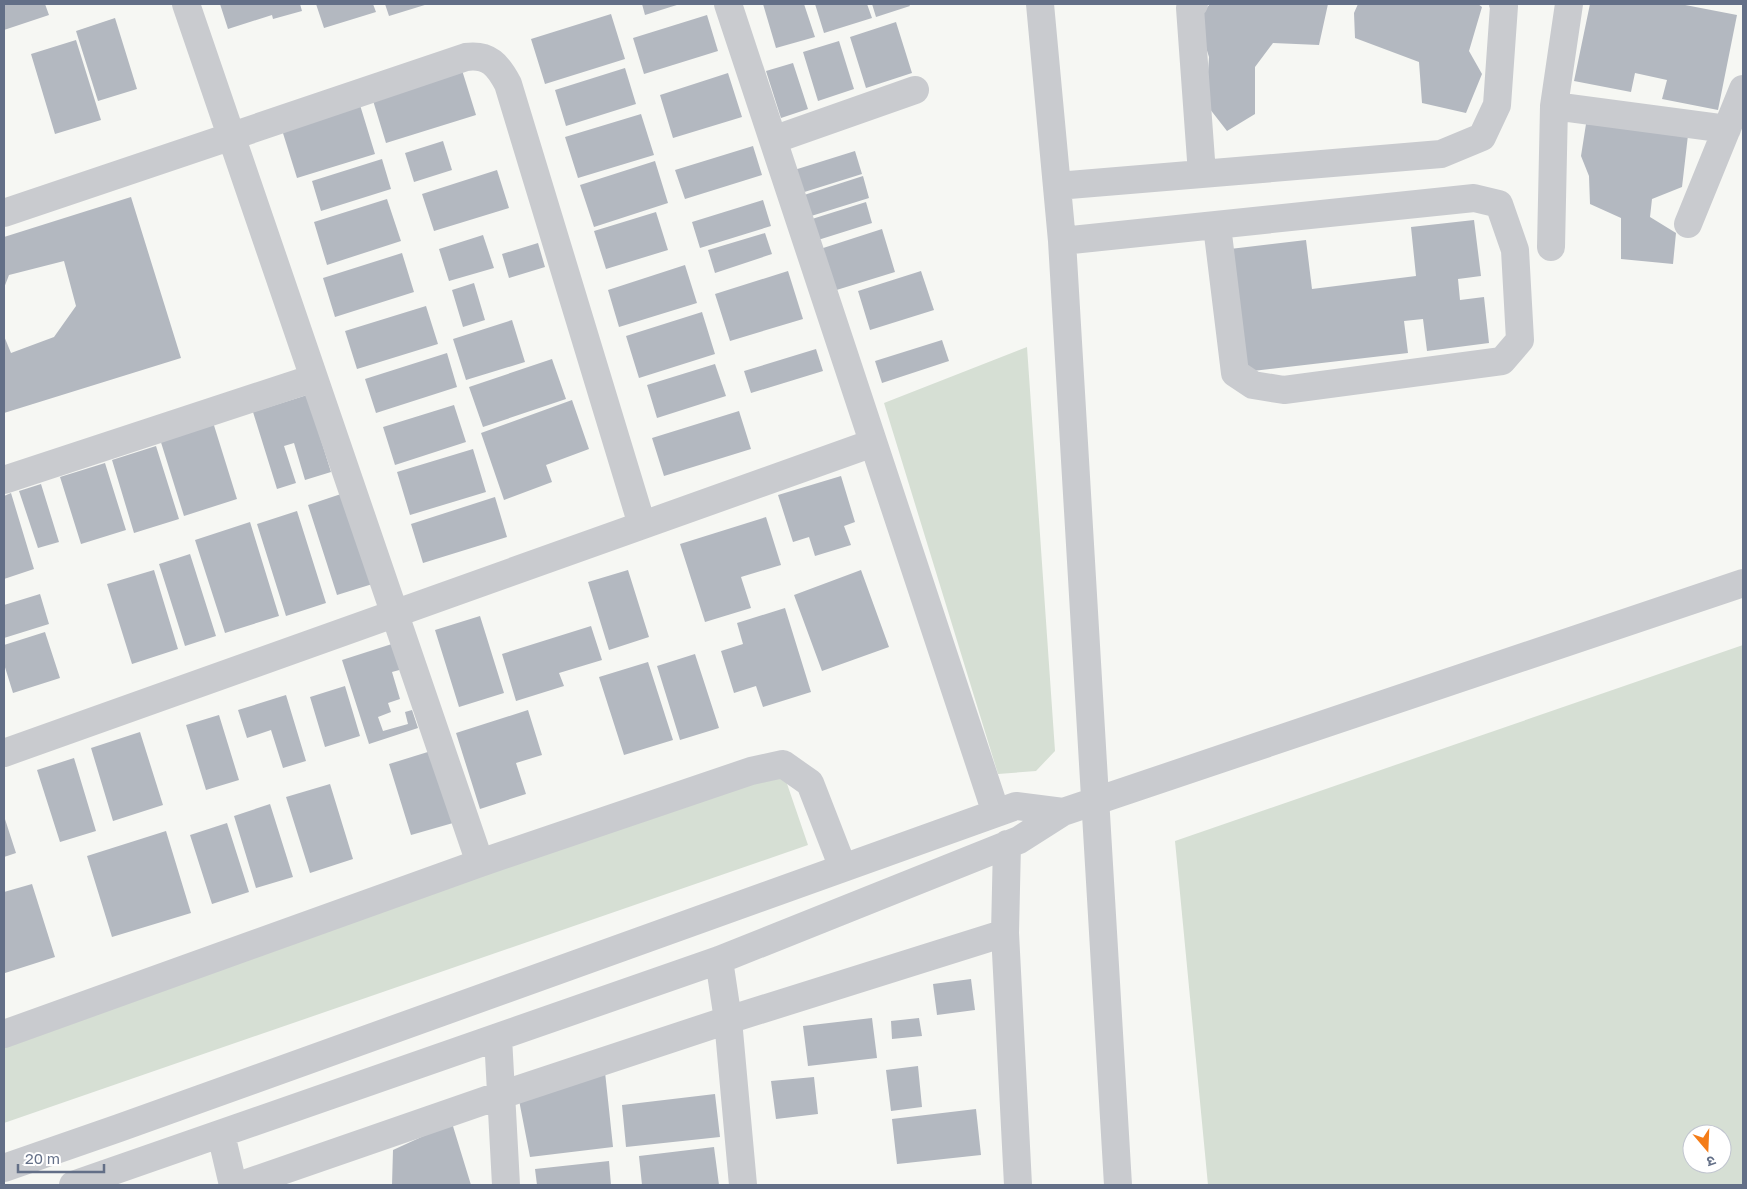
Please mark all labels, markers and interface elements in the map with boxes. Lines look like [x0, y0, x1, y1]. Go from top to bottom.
north arrow [1682, 1124, 1732, 1174]
scale bar [18, 1142, 104, 1174]
text: 20 m [25, 1149, 60, 1167]
text: उ [1704, 1152, 1718, 1171]

